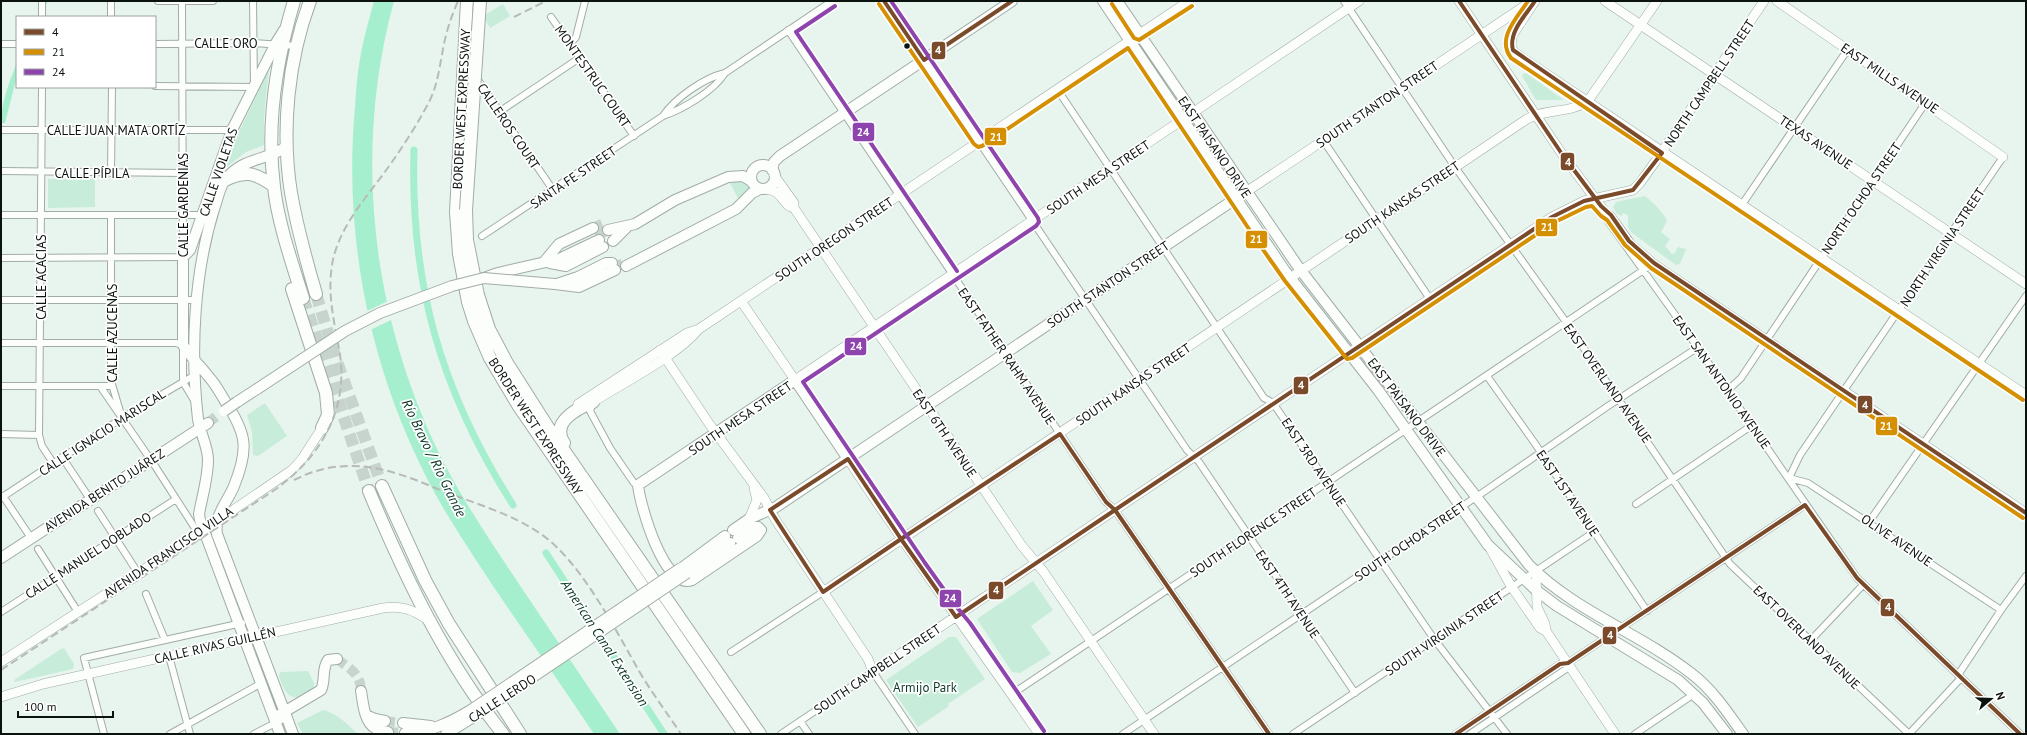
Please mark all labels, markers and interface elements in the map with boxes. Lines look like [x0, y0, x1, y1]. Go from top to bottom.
legend [16, 16, 156, 88]
street label: NORTH CAMPBELL STREET [1660, 16, 1758, 150]
street label: MONTESTRUC COURT [551, 22, 634, 131]
text: 4 [52, 24, 59, 39]
street label: BORDER WEST EXPRESSWAY [449, 28, 474, 190]
street label: CALLE ORO [194, 35, 258, 52]
street label: EAST MILLS AVENUE [1837, 39, 1942, 118]
unlabelled marker [902, 41, 912, 51]
line badge: 4 [931, 41, 946, 60]
text: 4 [935, 43, 942, 57]
text: 21 [52, 44, 65, 59]
street label: SOUTH STANTON STREET [1313, 57, 1442, 152]
text: 24 [52, 64, 66, 79]
street label: CALLEROS COURT [474, 80, 544, 173]
street label: EAST PAISANO DRIVE [1174, 93, 1255, 202]
street label: TEXAS AVENUE [1776, 112, 1856, 173]
street label: CALLE JUAN MATA ORTÍZ [47, 122, 185, 139]
line badge: 24 [852, 122, 875, 142]
street label: CALLE VIOLETAS [195, 125, 242, 219]
text: 24 [857, 125, 870, 139]
line badge: 21 [984, 127, 1007, 146]
text: 21 [990, 130, 1002, 144]
street label: SOUTH MESA STREET [1043, 136, 1153, 218]
street label: NORTH OCHOA STREET [1818, 139, 1905, 257]
street label: SANTA FE STREET [527, 142, 620, 213]
line badge: 4 [1560, 152, 1575, 171]
street label: CALLE GARDENIAS [175, 153, 192, 257]
text: 4 [1565, 155, 1572, 169]
street label: SOUTH KANSAS STREET [1341, 157, 1463, 247]
street label: CALLE PÍPILA [54, 165, 130, 182]
street label: NORTH VIRGINIA STREET [1896, 185, 1989, 310]
street label: SOUTH OREGON STREET [772, 193, 897, 285]
line badge: 21 [1535, 218, 1558, 237]
text: 21 [1541, 220, 1553, 234]
line badge: 21 [1245, 230, 1268, 249]
text: 21 [1250, 232, 1262, 246]
street label: CALLE ACACIAS [33, 234, 50, 320]
street label: SOUTH STANTON STREET [1044, 237, 1173, 332]
street label: CALLE AZUCENAS [104, 284, 121, 382]
street label: EAST FATHER RAHM AVENUE [954, 284, 1059, 428]
street label: EAST SAN ANTONIO AVENUE [1669, 312, 1774, 453]
street label: EAST OVERLAND AVENUE [1560, 320, 1655, 447]
line badge: 24 [844, 337, 867, 356]
text: 24 [850, 339, 863, 353]
street label: SOUTH KANSAS STREET [1072, 339, 1194, 429]
street label: BORDER WEST EXPRESSWAY [485, 354, 587, 499]
street label: EAST PAISANO DRIVE [1364, 354, 1449, 460]
line badge: 4 [1293, 376, 1309, 395]
street label: SOUTH MESA STREET [685, 377, 795, 459]
text: 4 [1298, 378, 1305, 392]
street label: CALLE IGNACIO MARISCAL [36, 385, 169, 480]
street label: EAST 6TH AVENUE [909, 386, 981, 481]
line badge: 4 [1857, 395, 1873, 414]
water label: Río Bravo / Rio Grande [398, 396, 471, 520]
text: 4 [1862, 398, 1869, 412]
street label: EAST 3RD AVENUE [1278, 415, 1350, 510]
line badge: 21 [1875, 416, 1898, 436]
text: 21 [1880, 419, 1892, 433]
street label: AVENIDA BENITO JUÁREZ [41, 445, 168, 536]
street label: EAST 1ST AVENUE [1532, 447, 1603, 540]
street label: SOUTH FLORENCE STREET [1187, 484, 1320, 581]
street label: SOUTH OCHOA STREET [1351, 498, 1469, 585]
street label: AVENIDA FRANCISCO VILLA [100, 502, 237, 602]
street label: CALLE MANUEL DOBLADO [22, 508, 155, 603]
street label: OLIVE AVENUE [1858, 510, 1936, 571]
street label: EAST 4TH AVENUE [1252, 547, 1324, 642]
water label: American Canal Extension [557, 575, 653, 710]
line badge: 4 [988, 581, 1004, 600]
street label: EAST OVERLAND AVENUE [1749, 582, 1864, 693]
text: 4 [993, 583, 1000, 597]
street label: SOUTH VIRGINIA STREET [1382, 587, 1507, 679]
line badge: 24 [939, 589, 962, 608]
text: 24 [944, 591, 957, 605]
line badge: 4 [1880, 598, 1895, 617]
text: 4 [1885, 600, 1892, 614]
street label: SOUTH CAMPBELL STREET [810, 620, 944, 718]
street label: CALLE RIVAS GUILLÉN [153, 623, 278, 668]
line badge: 4 [1602, 626, 1617, 645]
text: 4 [1607, 628, 1614, 642]
street label: CALLE LERDO [465, 670, 539, 727]
park label: Armijo Park [893, 679, 958, 696]
north arrow [1971, 679, 2011, 719]
text: N [1993, 690, 2008, 701]
scale bar [18, 693, 113, 719]
text: 100 m [24, 699, 57, 714]

